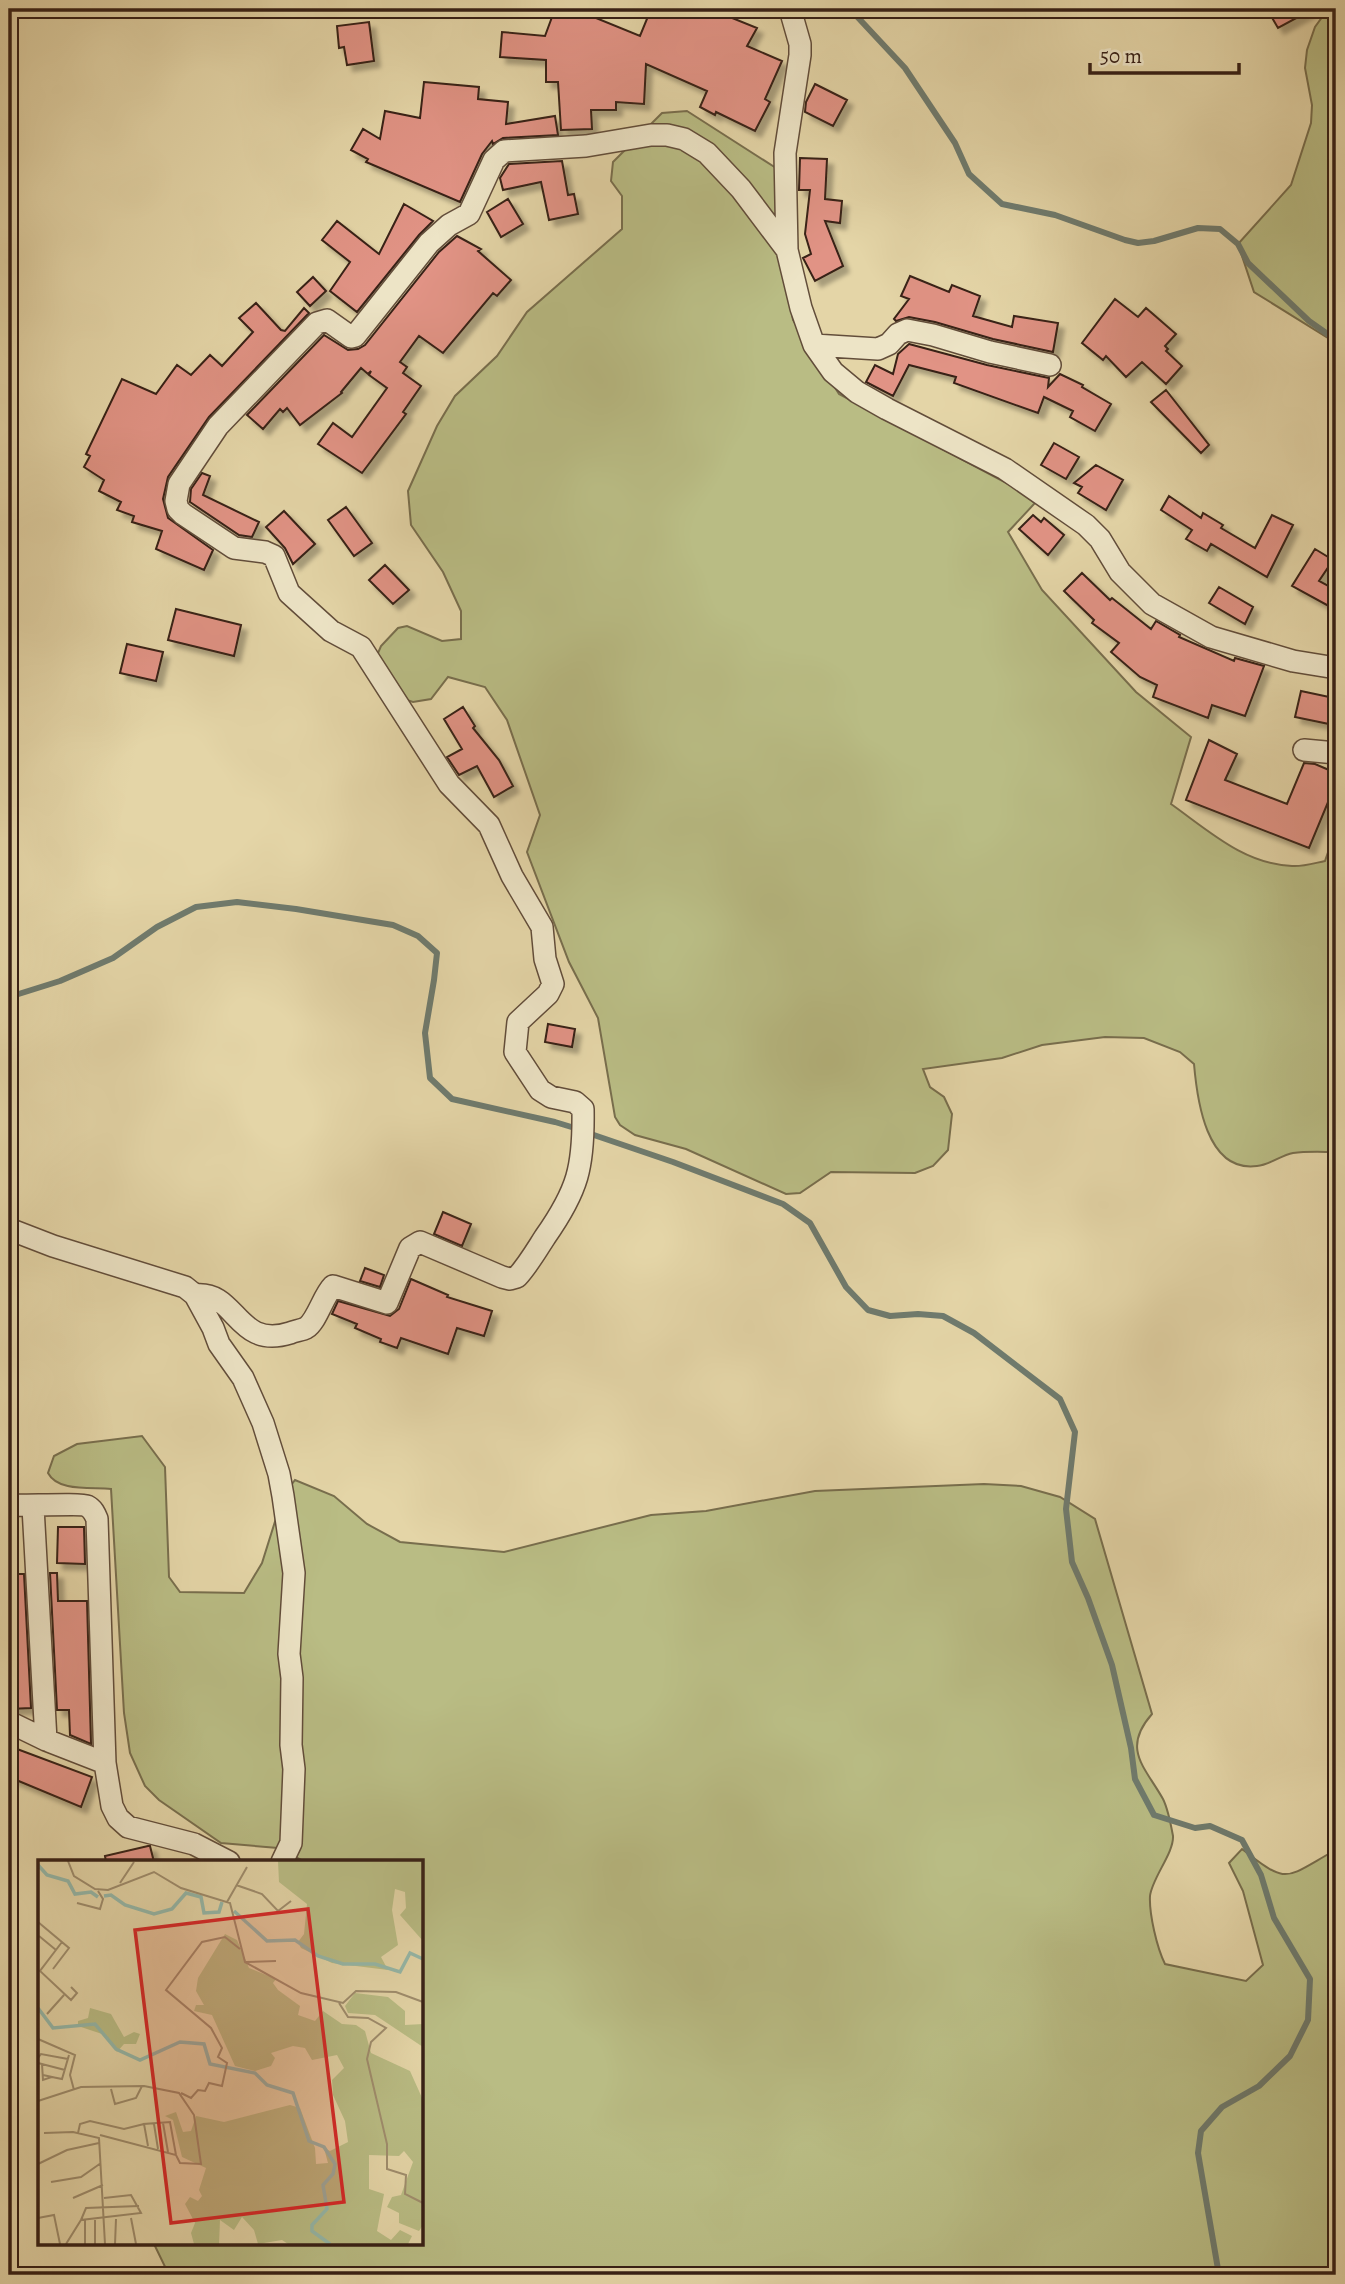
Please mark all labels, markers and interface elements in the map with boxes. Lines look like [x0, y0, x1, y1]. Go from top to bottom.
scale bar [1090, 32, 1238, 76]
text: 50 m [1100, 42, 1142, 70]
inset map [38, 1860, 424, 2246]

